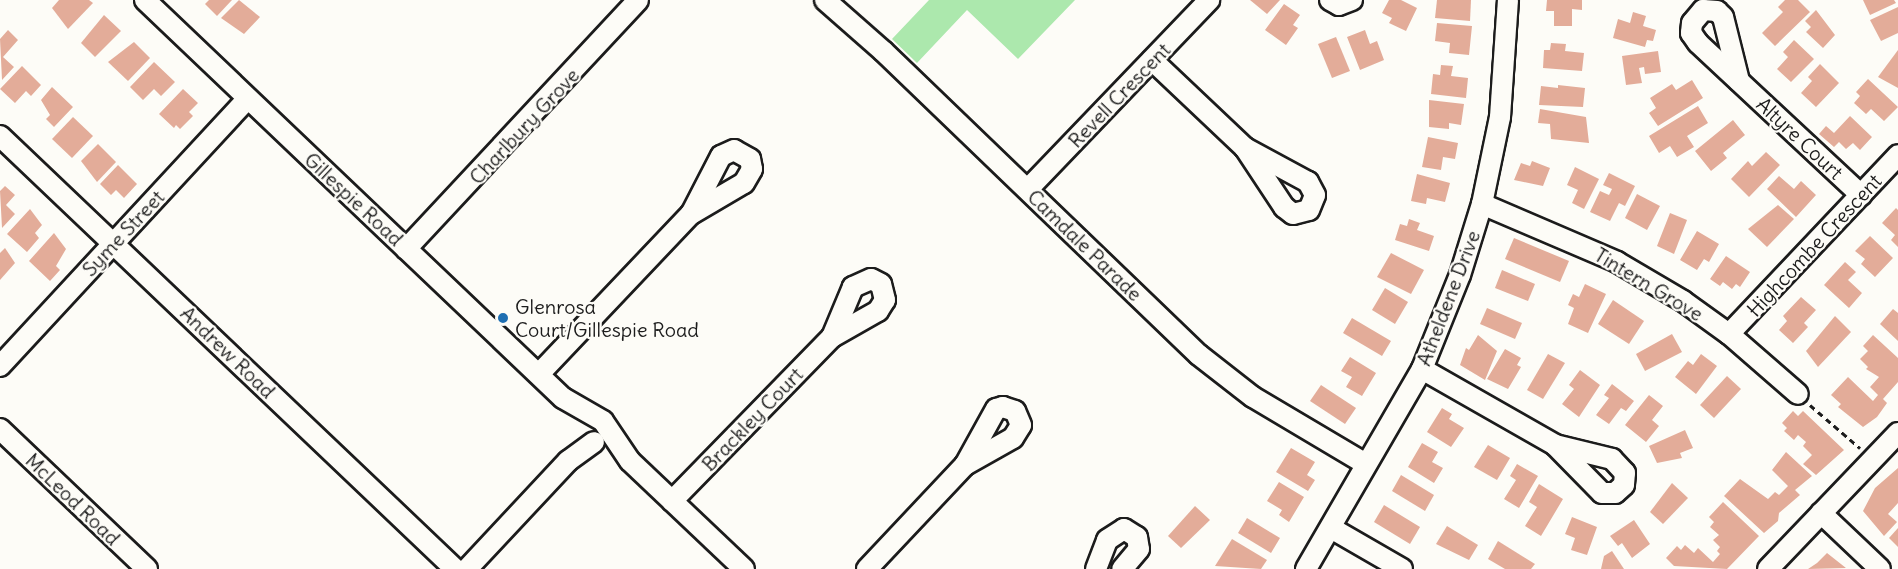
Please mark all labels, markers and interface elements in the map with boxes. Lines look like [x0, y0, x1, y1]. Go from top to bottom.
street label: Revell Crescent [1063, 38, 1175, 152]
street label: Charlbury Grove [464, 63, 584, 189]
street label: Altyre Court [1752, 92, 1848, 184]
street label: Gillespie Road [300, 147, 408, 251]
street label: Highcombe Crescent [1742, 169, 1886, 321]
street label: Camdale Parade [1023, 184, 1147, 306]
street label: Syme Street [77, 185, 169, 281]
street label: Atheldene Drive [1411, 227, 1485, 369]
street label: Tintern Grove [1590, 242, 1708, 326]
place label: Glenrosa Court/Gillespie Road [515, 294, 699, 341]
street label: Andrew Road [176, 301, 280, 403]
marker: Glenrosa Court/Gillespie Road [496, 311, 510, 325]
street label: Brackley Court [697, 362, 807, 476]
street label: McLeod Road [21, 448, 125, 550]

